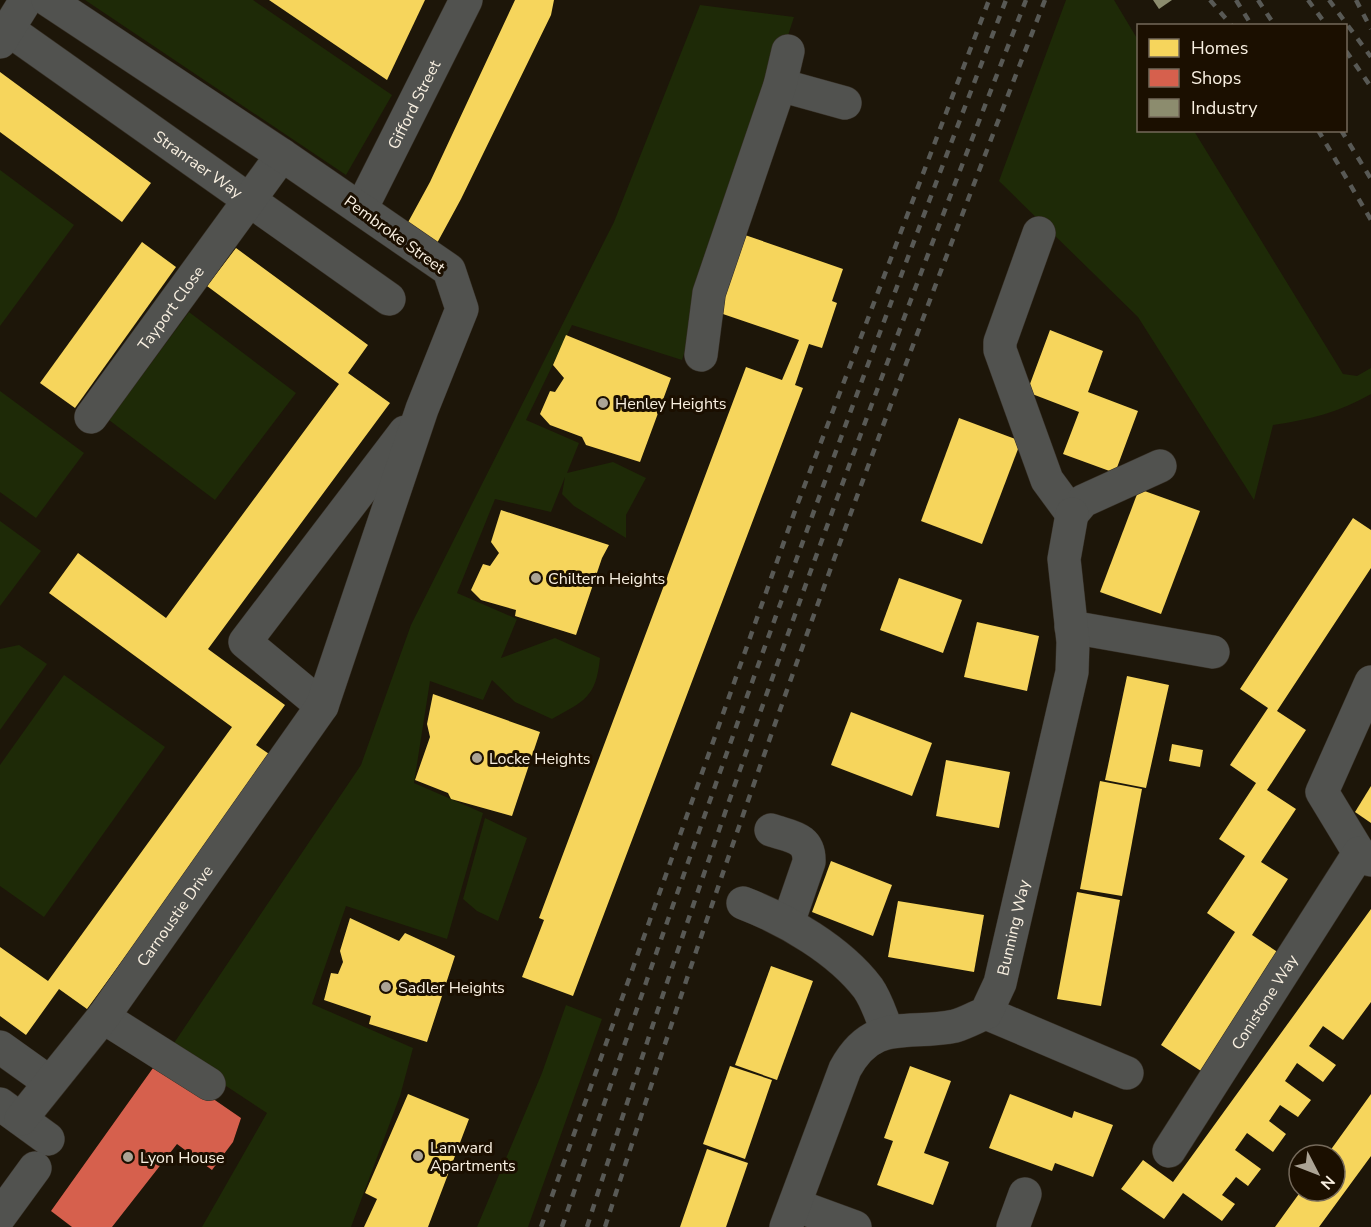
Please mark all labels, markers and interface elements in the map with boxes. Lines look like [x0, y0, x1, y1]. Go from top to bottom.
legend [1137, 24, 1347, 132]
text: Homes [1191, 36, 1248, 60]
street label: Gifford Street [383, 56, 446, 153]
text: Shops [1191, 66, 1241, 90]
text: Industry [1191, 96, 1258, 120]
street label: Stranraer Way [149, 126, 247, 204]
street label: Pembroke Street [339, 191, 450, 279]
street label: Tayport Close [133, 262, 210, 355]
place label: Henley Heights [615, 393, 726, 415]
marker: Henley Heights [596, 396, 610, 410]
place label: Chiltern Heights [548, 568, 665, 590]
marker: Chiltern Heights [529, 571, 543, 585]
place label: Locke Heights [489, 748, 591, 770]
marker: Locke Heights [470, 751, 484, 765]
street label: Carnoustie Drive [132, 861, 219, 971]
street label: Bunning Way [992, 877, 1036, 978]
street label: Conistone Way [1226, 950, 1304, 1054]
place label: Sadler Heights [398, 977, 505, 999]
marker: Sadler Heights [379, 980, 393, 994]
place label: Lanward Apartments [430, 1137, 516, 1177]
north arrow [1287, 1143, 1347, 1203]
place label: Lyon House [140, 1147, 224, 1169]
marker: Lanward Apartments [411, 1149, 425, 1163]
marker: Lyon House [121, 1150, 135, 1164]
text: N [1315, 1171, 1340, 1194]

